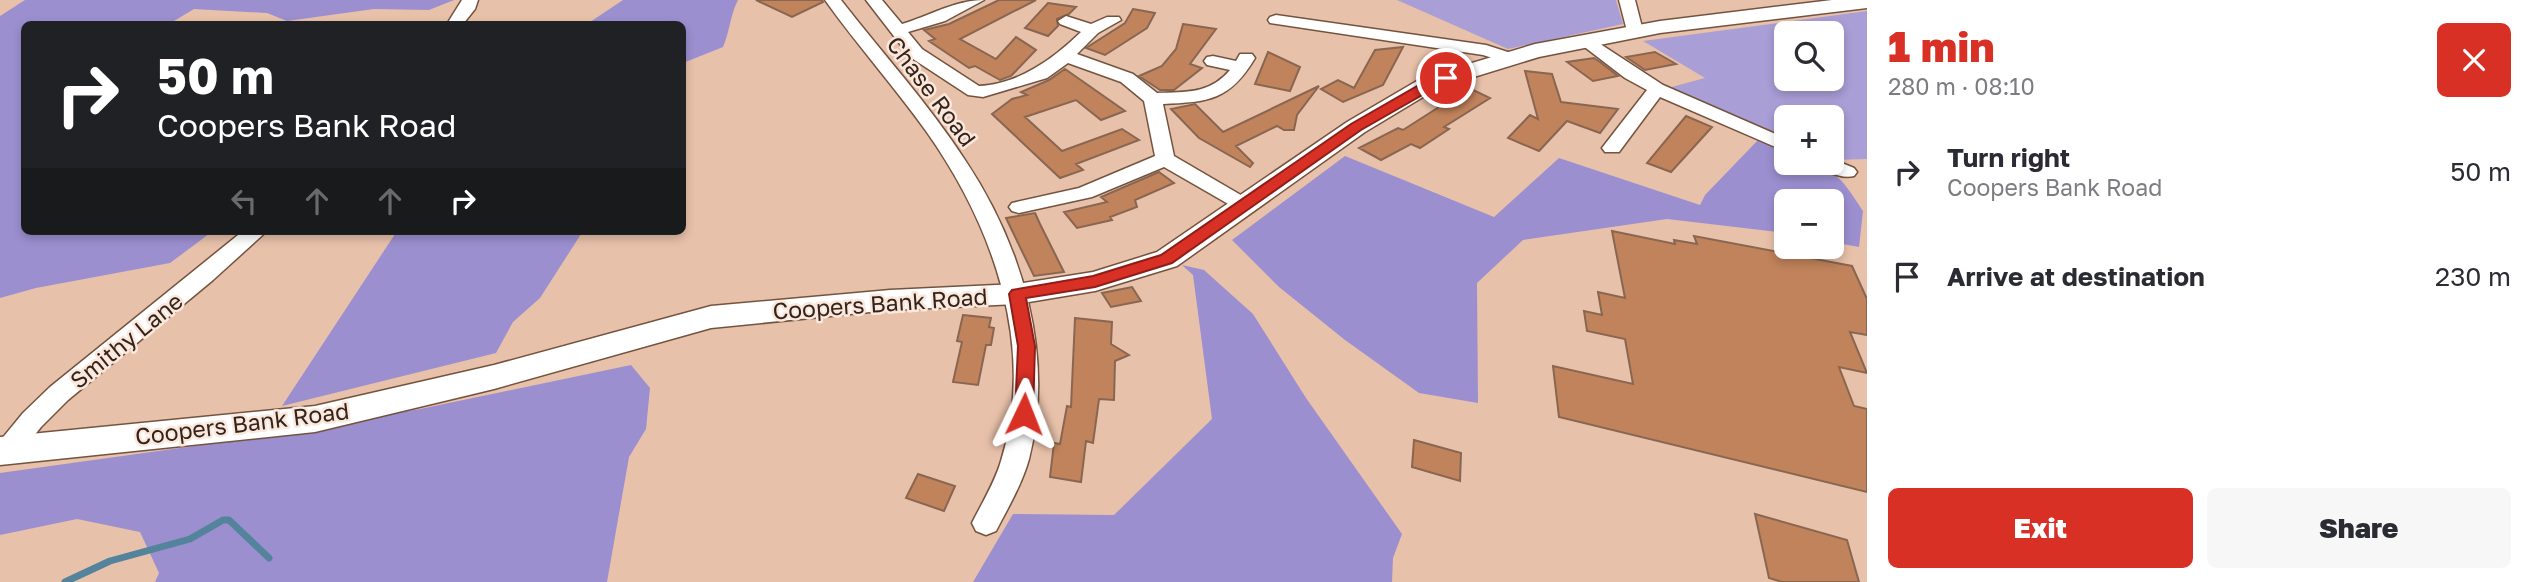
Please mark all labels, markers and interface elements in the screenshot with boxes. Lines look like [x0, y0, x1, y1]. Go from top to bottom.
map controls [1774, 21, 1844, 259]
button: search [1774, 21, 1844, 91]
text: 1 min [1888, 21, 1995, 71]
button: close [2437, 23, 2511, 97]
street label: Chase Road [882, 30, 982, 152]
text: 50 m [157, 46, 274, 105]
pin [1416, 48, 1476, 108]
icon: right [42, 49, 133, 140]
icon: arrive [1427, 59, 1465, 97]
text: 280 m · 08:10 [1888, 72, 2035, 100]
button: + [1774, 105, 1844, 175]
text: Coopers Bank Road [157, 106, 457, 144]
text: Turn right [1947, 142, 2070, 173]
icon: right [1888, 153, 1926, 191]
text: 50 m [2450, 156, 2511, 187]
text: Coopers Bank Road [1947, 173, 2162, 201]
icon: left [225, 182, 263, 220]
icon: ahead [298, 182, 336, 220]
icon: ahead [371, 182, 409, 220]
icon: right [444, 182, 482, 220]
button: − [1774, 189, 1844, 259]
icon: arrive [1888, 258, 1926, 296]
text: Arrive at destination [1947, 261, 2205, 292]
text: 230 m [2435, 261, 2511, 292]
street label: Coopers Bank Road [772, 282, 988, 324]
street label: Smithy Lane [64, 286, 188, 394]
position arrow [987, 377, 1061, 451]
street label: Coopers Bank Road [133, 396, 351, 450]
button: Exit [1888, 488, 2193, 568]
button: Share [2207, 488, 2511, 568]

